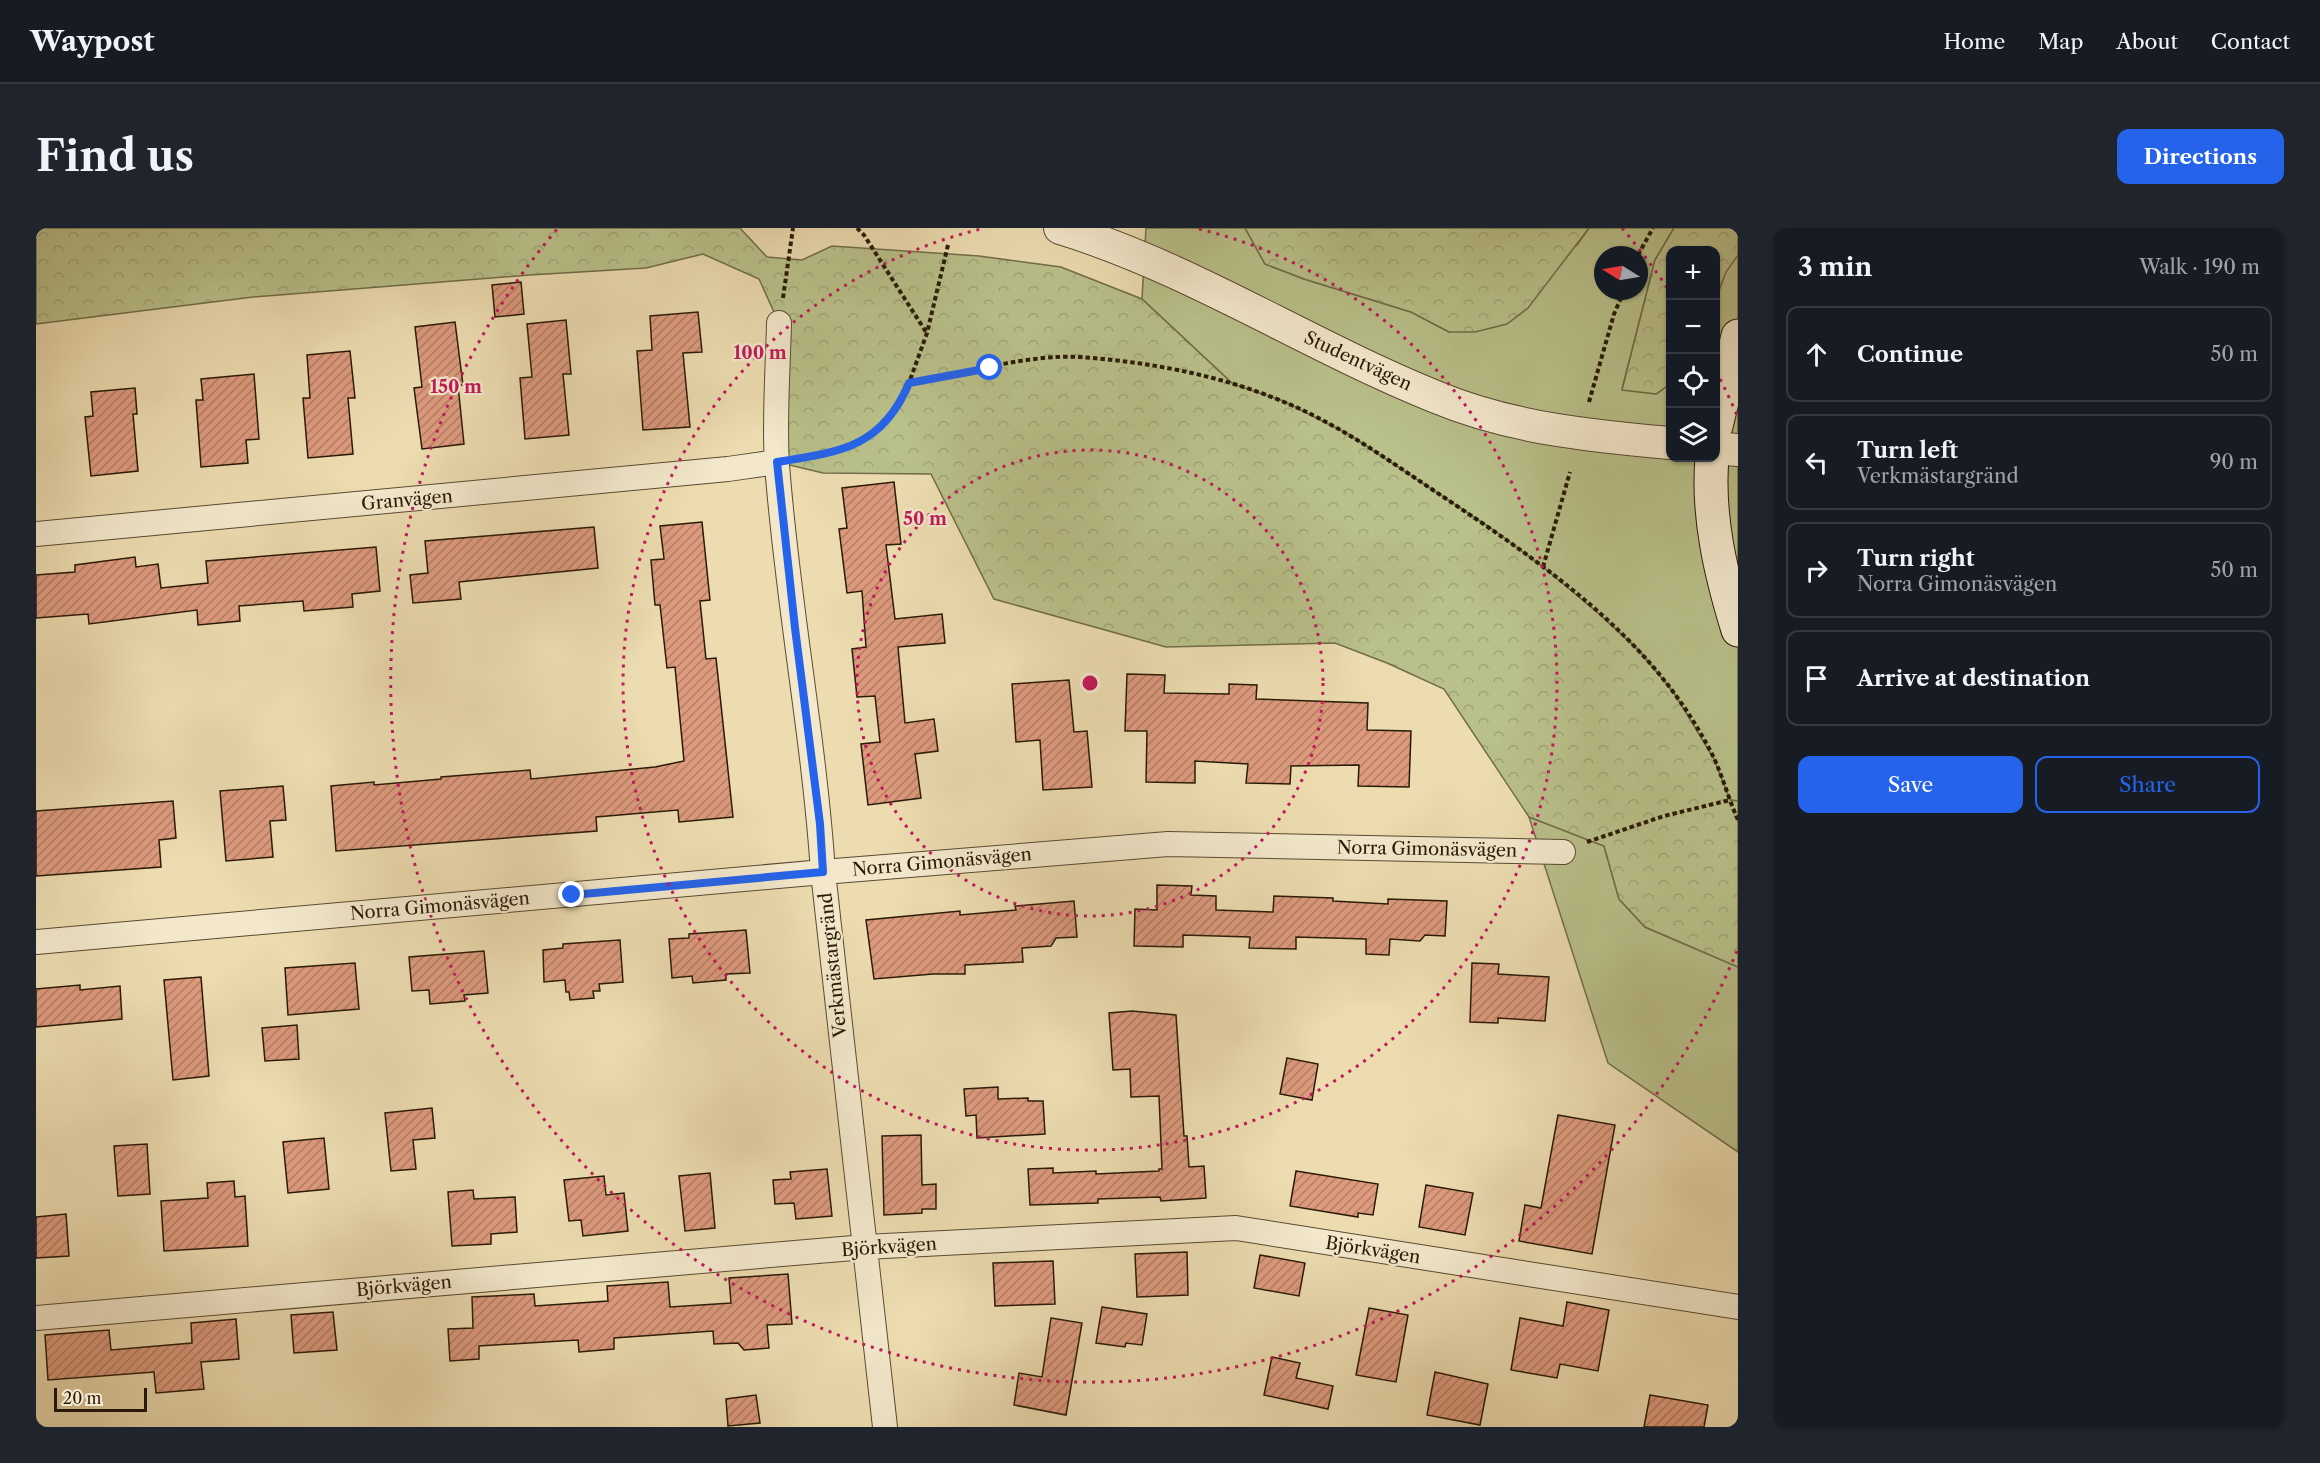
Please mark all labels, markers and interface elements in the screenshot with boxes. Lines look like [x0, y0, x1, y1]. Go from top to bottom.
text: Waypost [30, 24, 154, 58]
text: Home [1944, 29, 2005, 54]
text: Map [2038, 29, 2083, 54]
text: About [2116, 29, 2178, 54]
text: Contact [2211, 29, 2290, 54]
button: Directions [2117, 129, 2284, 184]
text: Find us [36, 130, 194, 182]
north arrow [1594, 246, 1648, 300]
map controls [1666, 246, 1720, 462]
button: + [1666, 246, 1720, 300]
text: 3 min [1798, 251, 1872, 283]
text: Walk · 190 m [2139, 255, 2260, 279]
button: − [1666, 300, 1720, 354]
street label: Studentvägen [1301, 326, 1415, 396]
icon: ahead [1800, 338, 1833, 371]
text: Continue [1857, 341, 1963, 368]
text: 100 m [733, 342, 787, 364]
text: 50 m [2211, 342, 2258, 366]
route start [976, 354, 1002, 380]
button: locate [1666, 354, 1720, 408]
text: 150 m [430, 376, 482, 398]
button: layers [1666, 408, 1720, 462]
text: Turn left [1857, 437, 1958, 464]
icon: left [1800, 446, 1833, 479]
text: 90 m [2210, 450, 2258, 474]
text: Verkmästargränd [1857, 464, 2019, 488]
street label: Granvägen [360, 485, 454, 515]
text: 50 m [903, 508, 947, 530]
text: Turn right [1857, 545, 1975, 572]
icon: right [1800, 554, 1833, 587]
text: 50 m [2211, 558, 2258, 582]
text: Norra Gimonäsvägen [1857, 572, 2057, 596]
icon: arrive [1800, 662, 1833, 695]
text: Arrive at destination [1857, 665, 2090, 692]
centre of rings [1080, 673, 1100, 693]
button: Save [1798, 756, 2023, 813]
button: Share [2035, 756, 2260, 813]
street label: Norra Gimonäsvägen [1337, 836, 1517, 862]
street label: Norra Gimonäsvägen [851, 843, 1033, 881]
route end [558, 881, 584, 907]
street label: Norra Gimonäsvägen [349, 887, 531, 925]
street label: Verkmästargränd [814, 891, 852, 1040]
street label: Björkvägen [1324, 1232, 1422, 1268]
street label: Björkvägen [840, 1233, 938, 1261]
street label: Björkvägen [355, 1271, 453, 1301]
scale bar [54, 1385, 147, 1412]
text: 20 m [63, 1388, 102, 1408]

